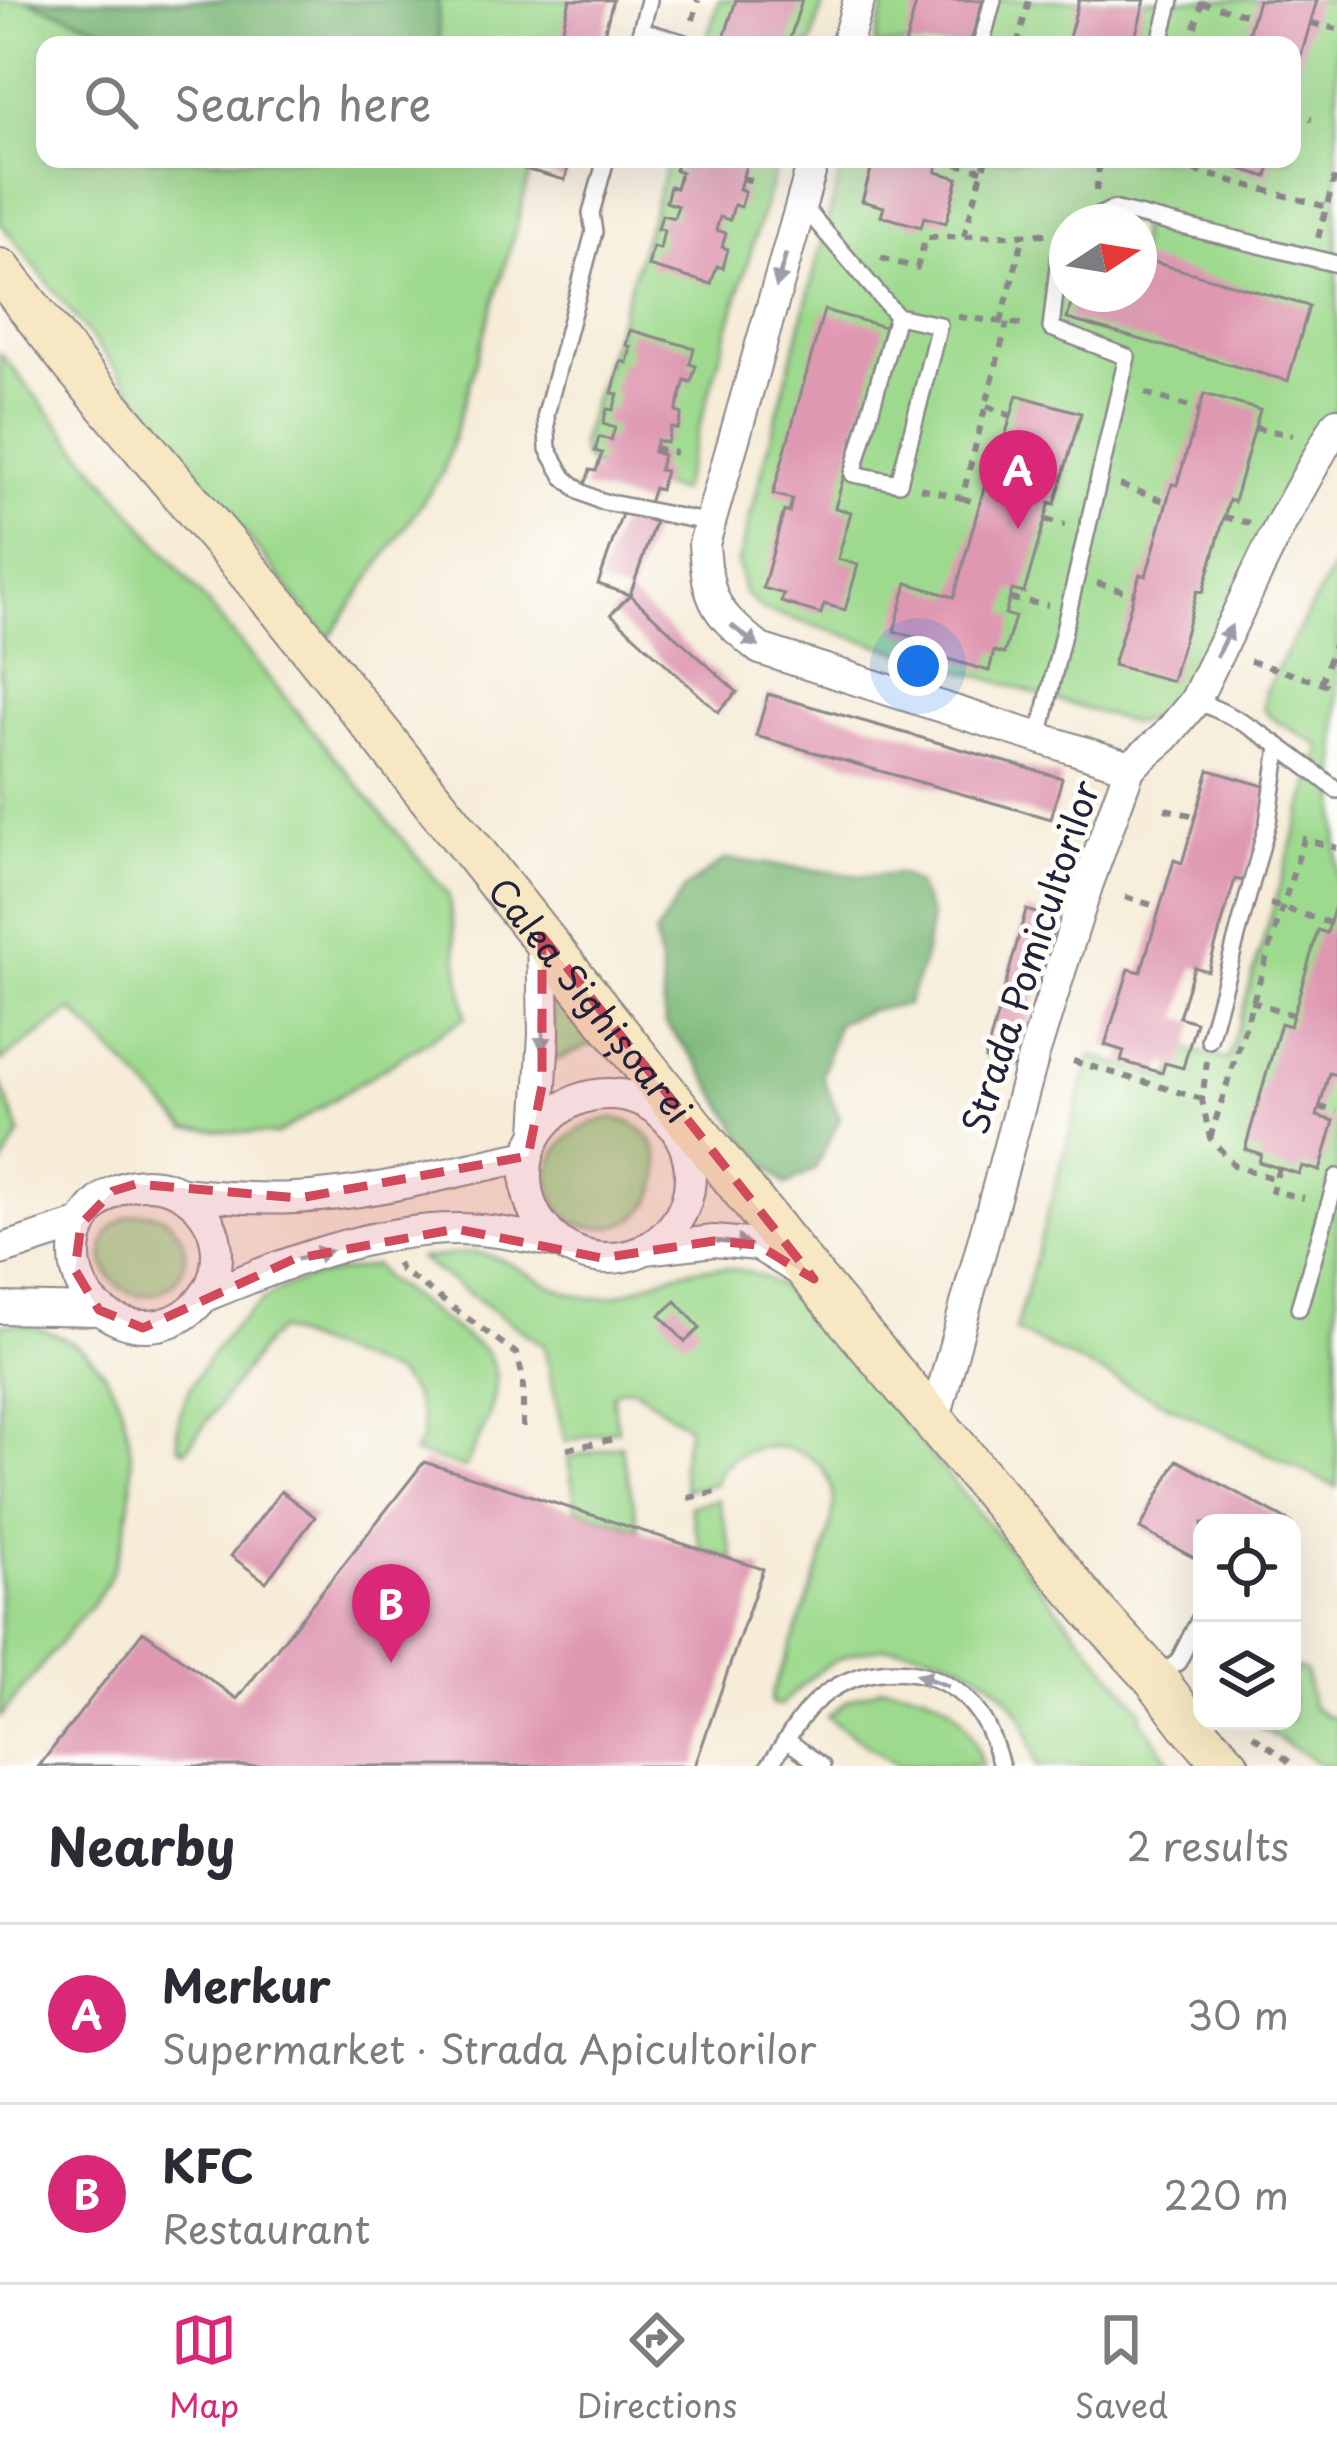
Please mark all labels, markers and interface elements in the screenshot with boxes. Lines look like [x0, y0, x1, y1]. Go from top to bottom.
search box [36, 36, 1301, 168]
text: Search here [174, 68, 431, 136]
icon: search [78, 69, 144, 135]
north arrow [1049, 204, 1157, 312]
one-way arrow [771, 253, 790, 290]
pin: A [979, 430, 1057, 529]
one-way arrow [730, 623, 761, 648]
one-way arrow [1214, 623, 1234, 658]
your location [888, 636, 948, 696]
street label: Strada Pomicultorilor [946, 773, 1112, 1141]
street label: Calea Sighișoarei [476, 865, 706, 1134]
one-way arrow [533, 1016, 553, 1054]
one-way arrow [716, 1234, 753, 1253]
one-way arrow [296, 1244, 333, 1263]
map controls [1193, 1514, 1301, 1730]
button: locate [1193, 1514, 1301, 1622]
pin: B [352, 1564, 430, 1663]
button: layers [1193, 1622, 1301, 1730]
one-way arrow [913, 1670, 949, 1688]
text: Nearby [48, 1806, 235, 1883]
text: 2 results [1127, 1815, 1289, 1874]
text: Merkur [162, 1950, 331, 2018]
text: A [72, 1984, 102, 2043]
text: 30 m [1186, 1984, 1289, 2043]
text: Supermarket · Strada Apicultorilor [162, 2018, 816, 2077]
text: KFC [162, 2130, 254, 2198]
text: B [74, 2164, 100, 2223]
text: 220 m [1164, 2164, 1289, 2223]
text: Restaurant [162, 2198, 370, 2257]
tab: Map [169, 2307, 239, 2429]
tab: Directions [577, 2307, 737, 2429]
tab: Saved [1075, 2307, 1168, 2429]

